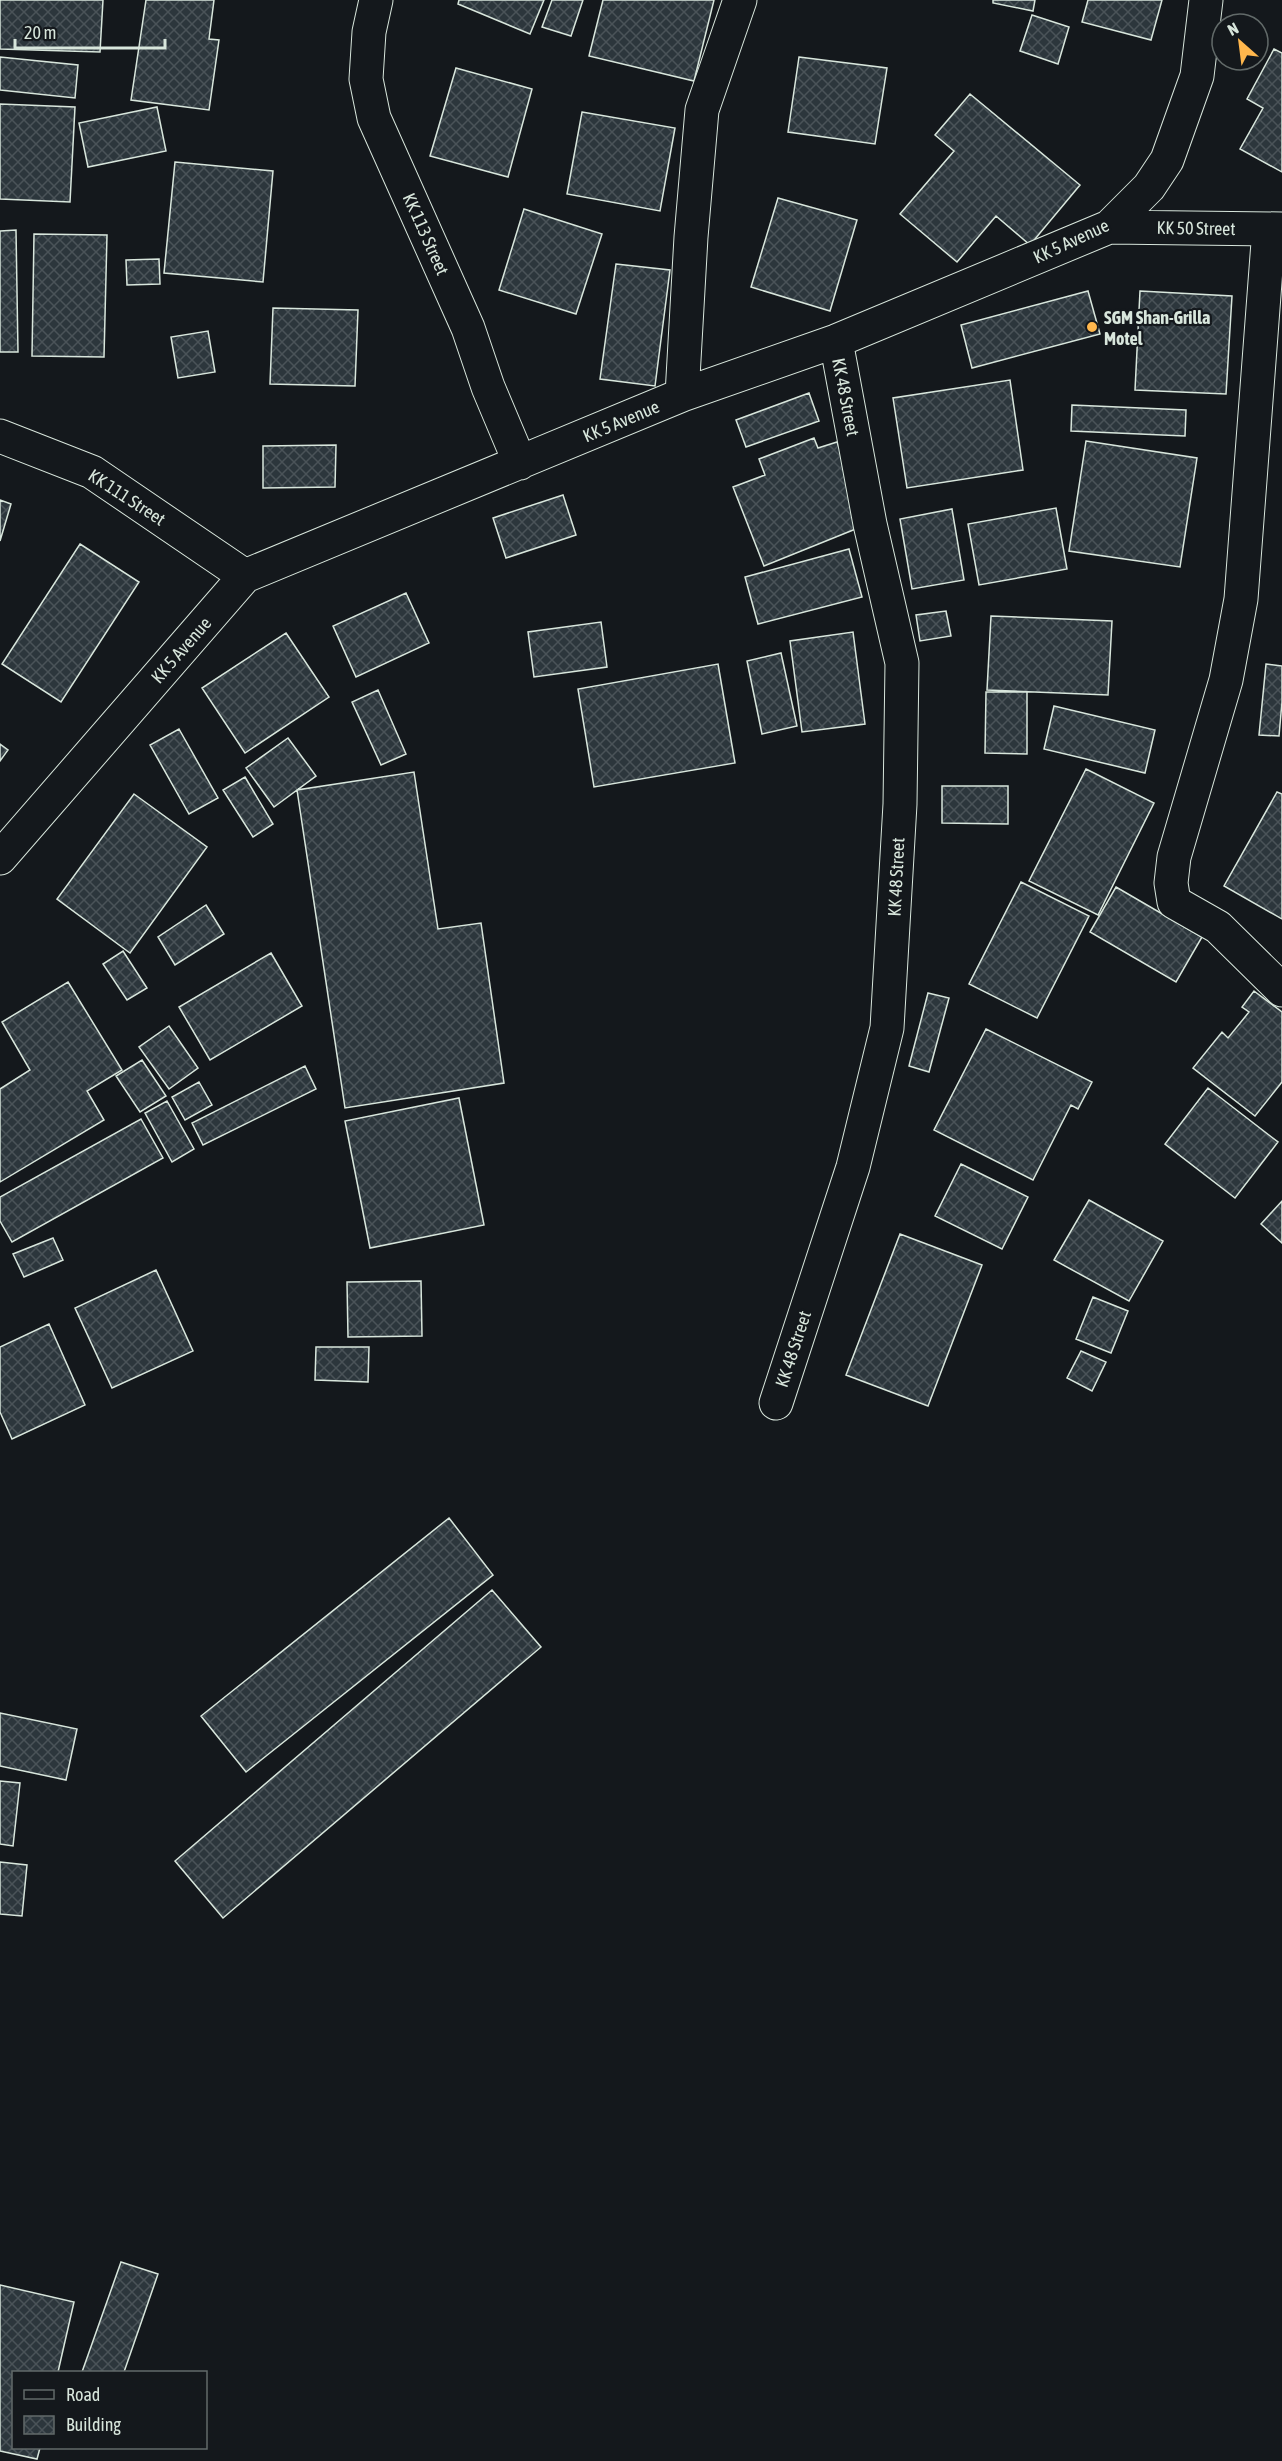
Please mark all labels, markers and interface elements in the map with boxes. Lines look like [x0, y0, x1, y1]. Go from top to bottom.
scale bar [15, 12, 165, 50]
north arrow [1210, 12, 1270, 72]
text: N [1225, 19, 1241, 39]
text: 20 m [24, 22, 56, 43]
street label: KK 113 Street [399, 190, 453, 278]
street label: KK 5 Avenue [1030, 214, 1112, 268]
street label: KK 50 Street [1156, 217, 1236, 239]
place label: SGM Shan-Grilla Motel [1104, 307, 1210, 349]
marker: SGM Shan-Grilla Motel [1085, 320, 1099, 334]
street label: KK 48 Street [828, 356, 864, 438]
street label: KK 5 Avenue [580, 396, 662, 446]
street label: KK 111 Street [85, 464, 169, 530]
street label: KK 5 Avenue [147, 613, 215, 687]
street label: KK 48 Street [883, 837, 909, 917]
street label: KK 48 Street [771, 1308, 815, 1390]
legend [12, 2371, 207, 2449]
text: Road [66, 2384, 100, 2405]
text: Building [66, 2414, 121, 2435]

